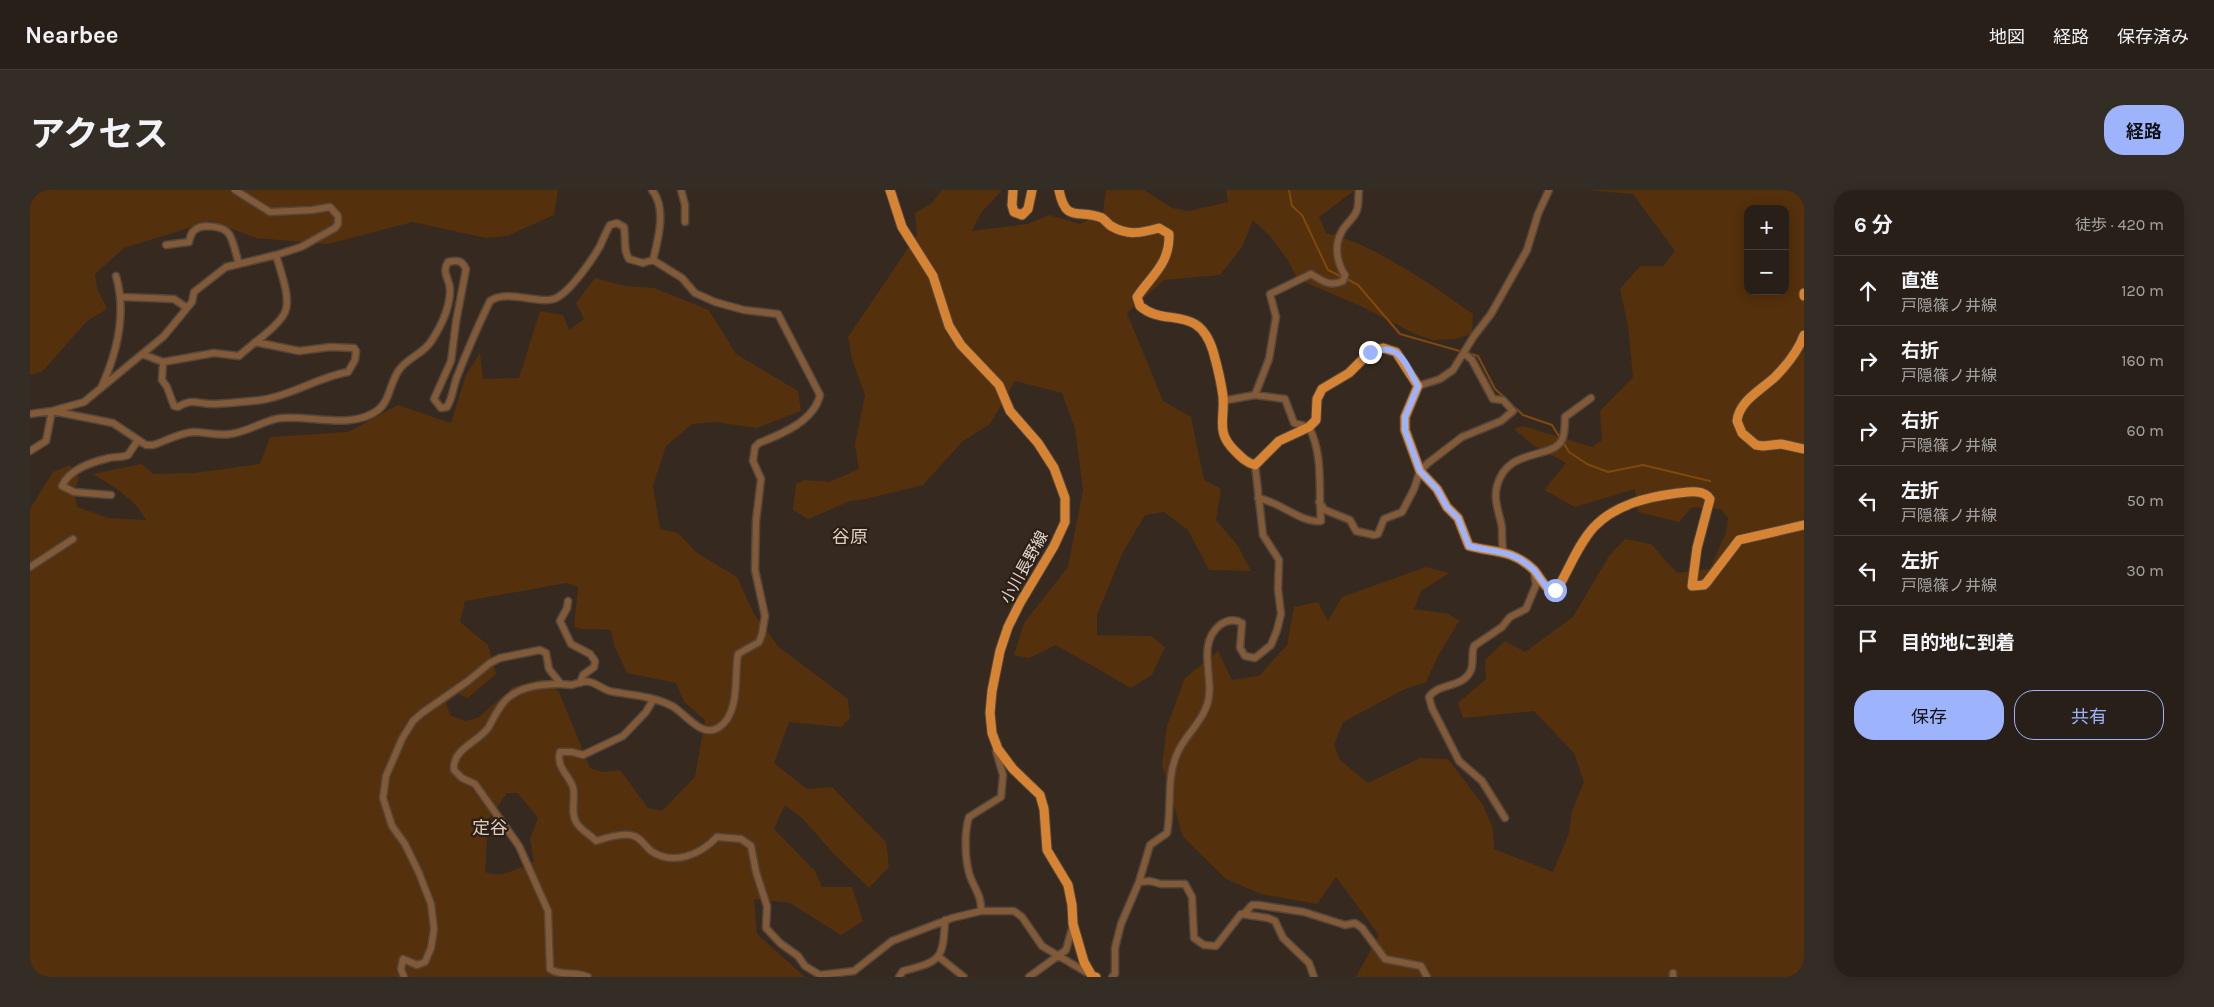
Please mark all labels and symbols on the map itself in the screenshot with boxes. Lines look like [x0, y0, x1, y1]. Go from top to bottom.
route end [1359, 341, 1382, 364]
district label: 谷原 [832, 526, 868, 548]
street label: 小川長野線 [996, 527, 1052, 607]
route start [1544, 579, 1567, 602]
district label: 定谷 [472, 817, 508, 839]

